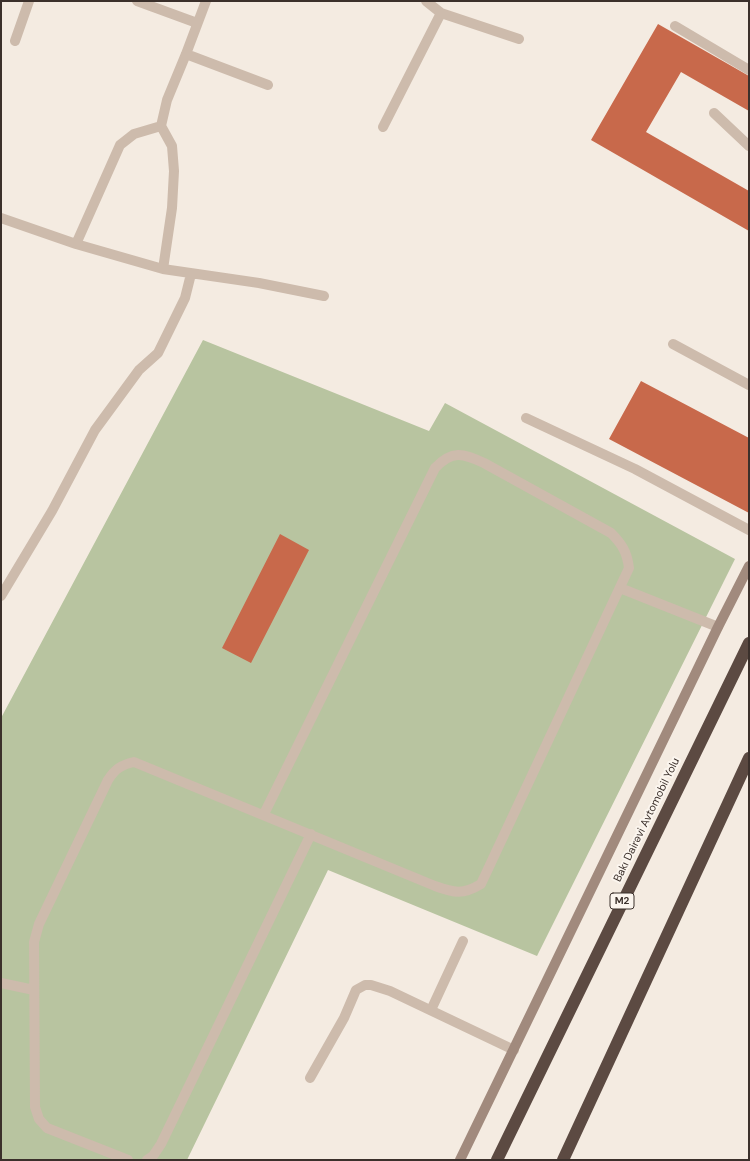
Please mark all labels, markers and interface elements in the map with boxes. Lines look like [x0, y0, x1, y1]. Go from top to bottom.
street label: Bakı Dairəvi Avtomobil Yolu [611, 756, 683, 884]
road number: M2 [610, 893, 634, 909]

